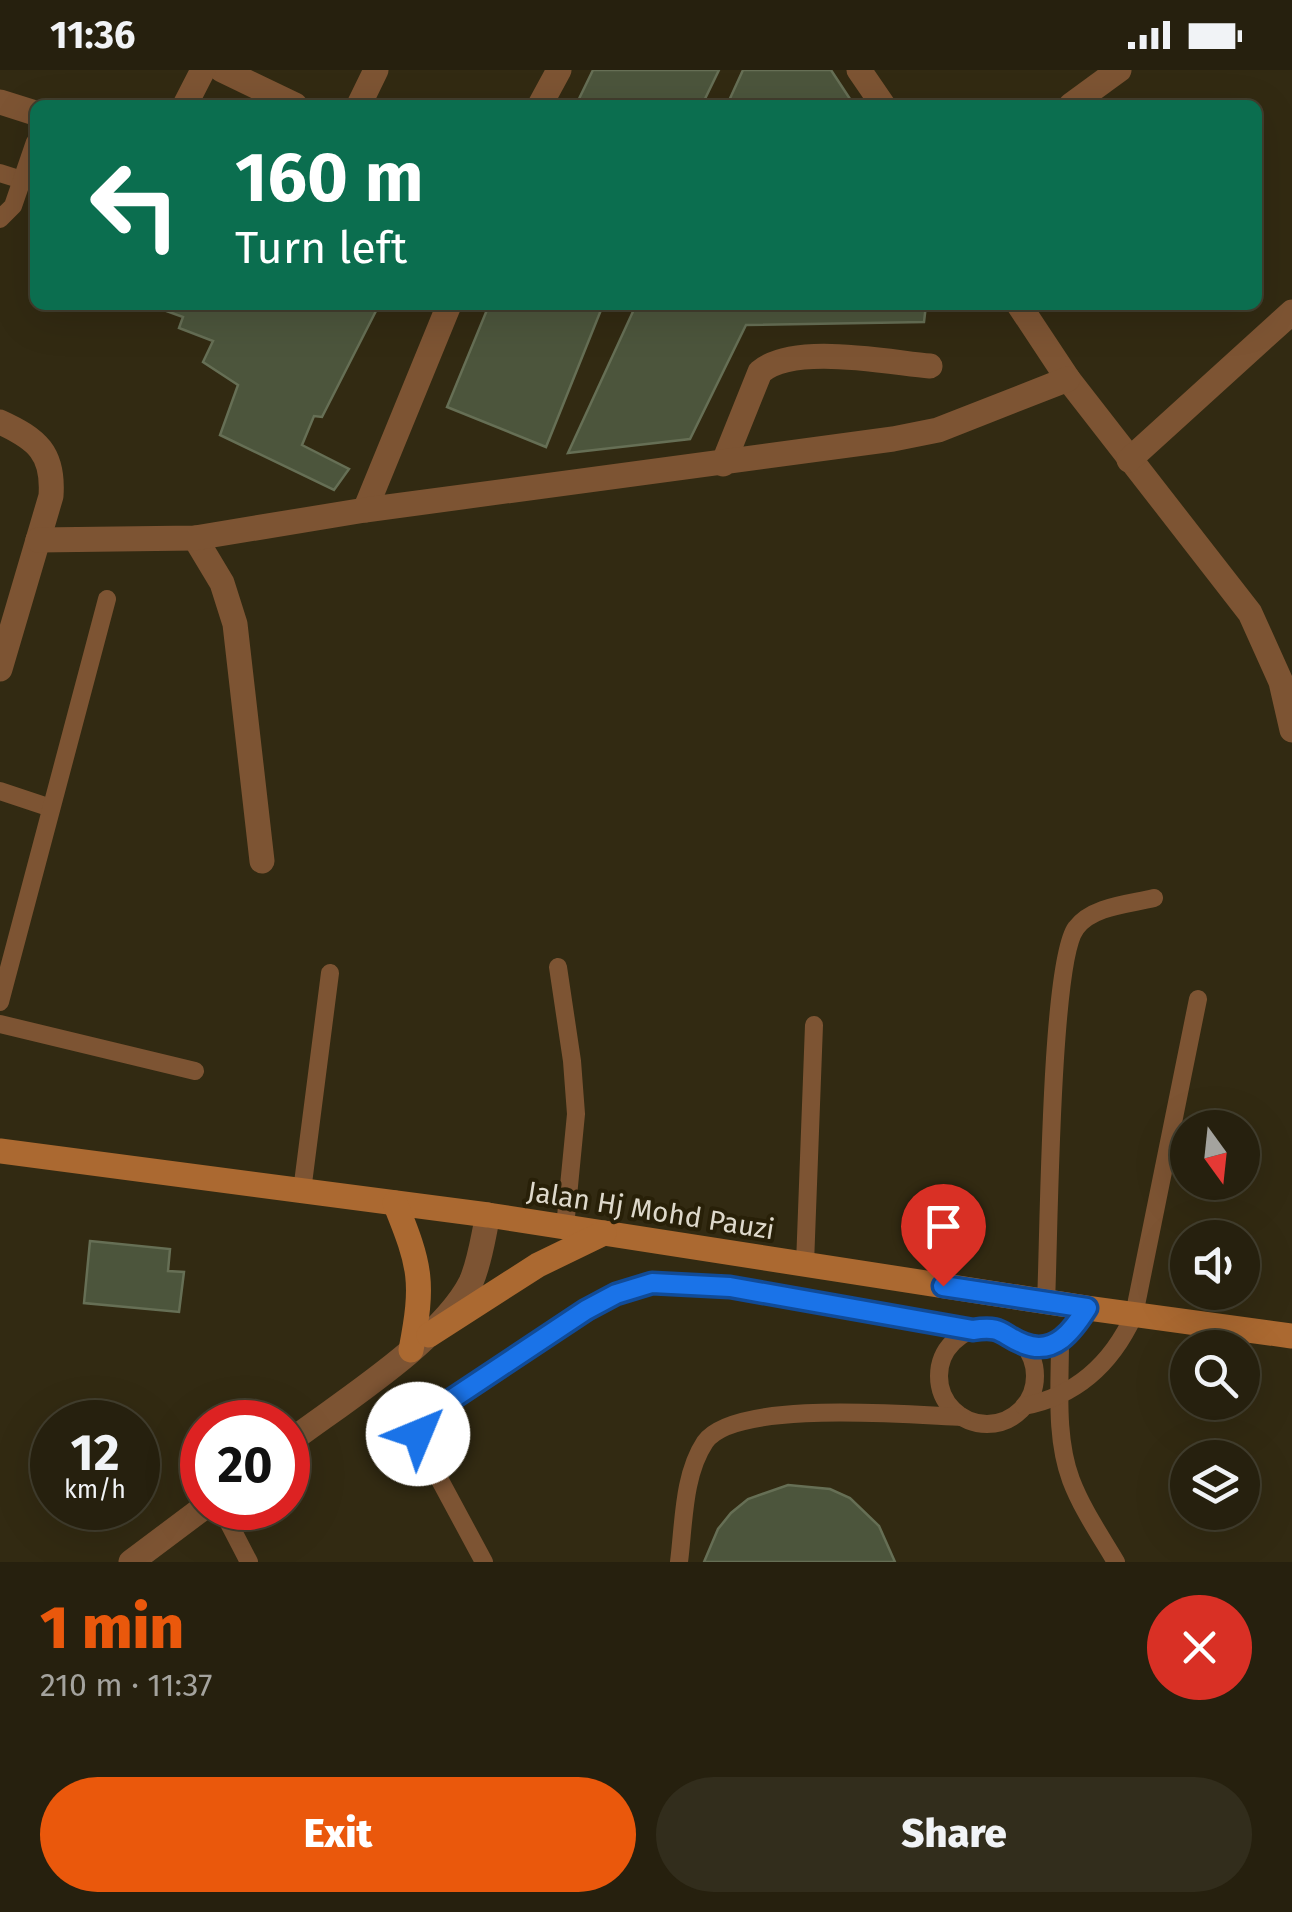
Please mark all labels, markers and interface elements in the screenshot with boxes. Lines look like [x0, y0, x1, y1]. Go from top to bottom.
text: 11:36 [50, 12, 136, 58]
text: 160 m [235, 136, 424, 220]
icon: left [70, 140, 200, 270]
text: Turn left [235, 221, 407, 275]
north arrow [1170, 1110, 1260, 1200]
map controls [1170, 1110, 1260, 1530]
street label: Jalan Hj Mohd Pauzi [525, 1175, 777, 1246]
pin [901, 1184, 986, 1287]
icon: arrive [916, 1199, 971, 1254]
button: sound [1170, 1220, 1260, 1310]
button: search [1170, 1330, 1260, 1420]
position arrow [366, 1382, 470, 1486]
speed limit sign: 20 [180, 1400, 310, 1530]
text: 12 [70, 1423, 120, 1483]
button: layers [1170, 1440, 1260, 1530]
text: km/h [64, 1475, 126, 1505]
text: 1 min [40, 1592, 184, 1664]
button: close [1147, 1595, 1252, 1700]
text: 210 m · 11:37 [40, 1666, 213, 1704]
button: Exit [40, 1777, 636, 1892]
button: Share [656, 1777, 1252, 1892]

